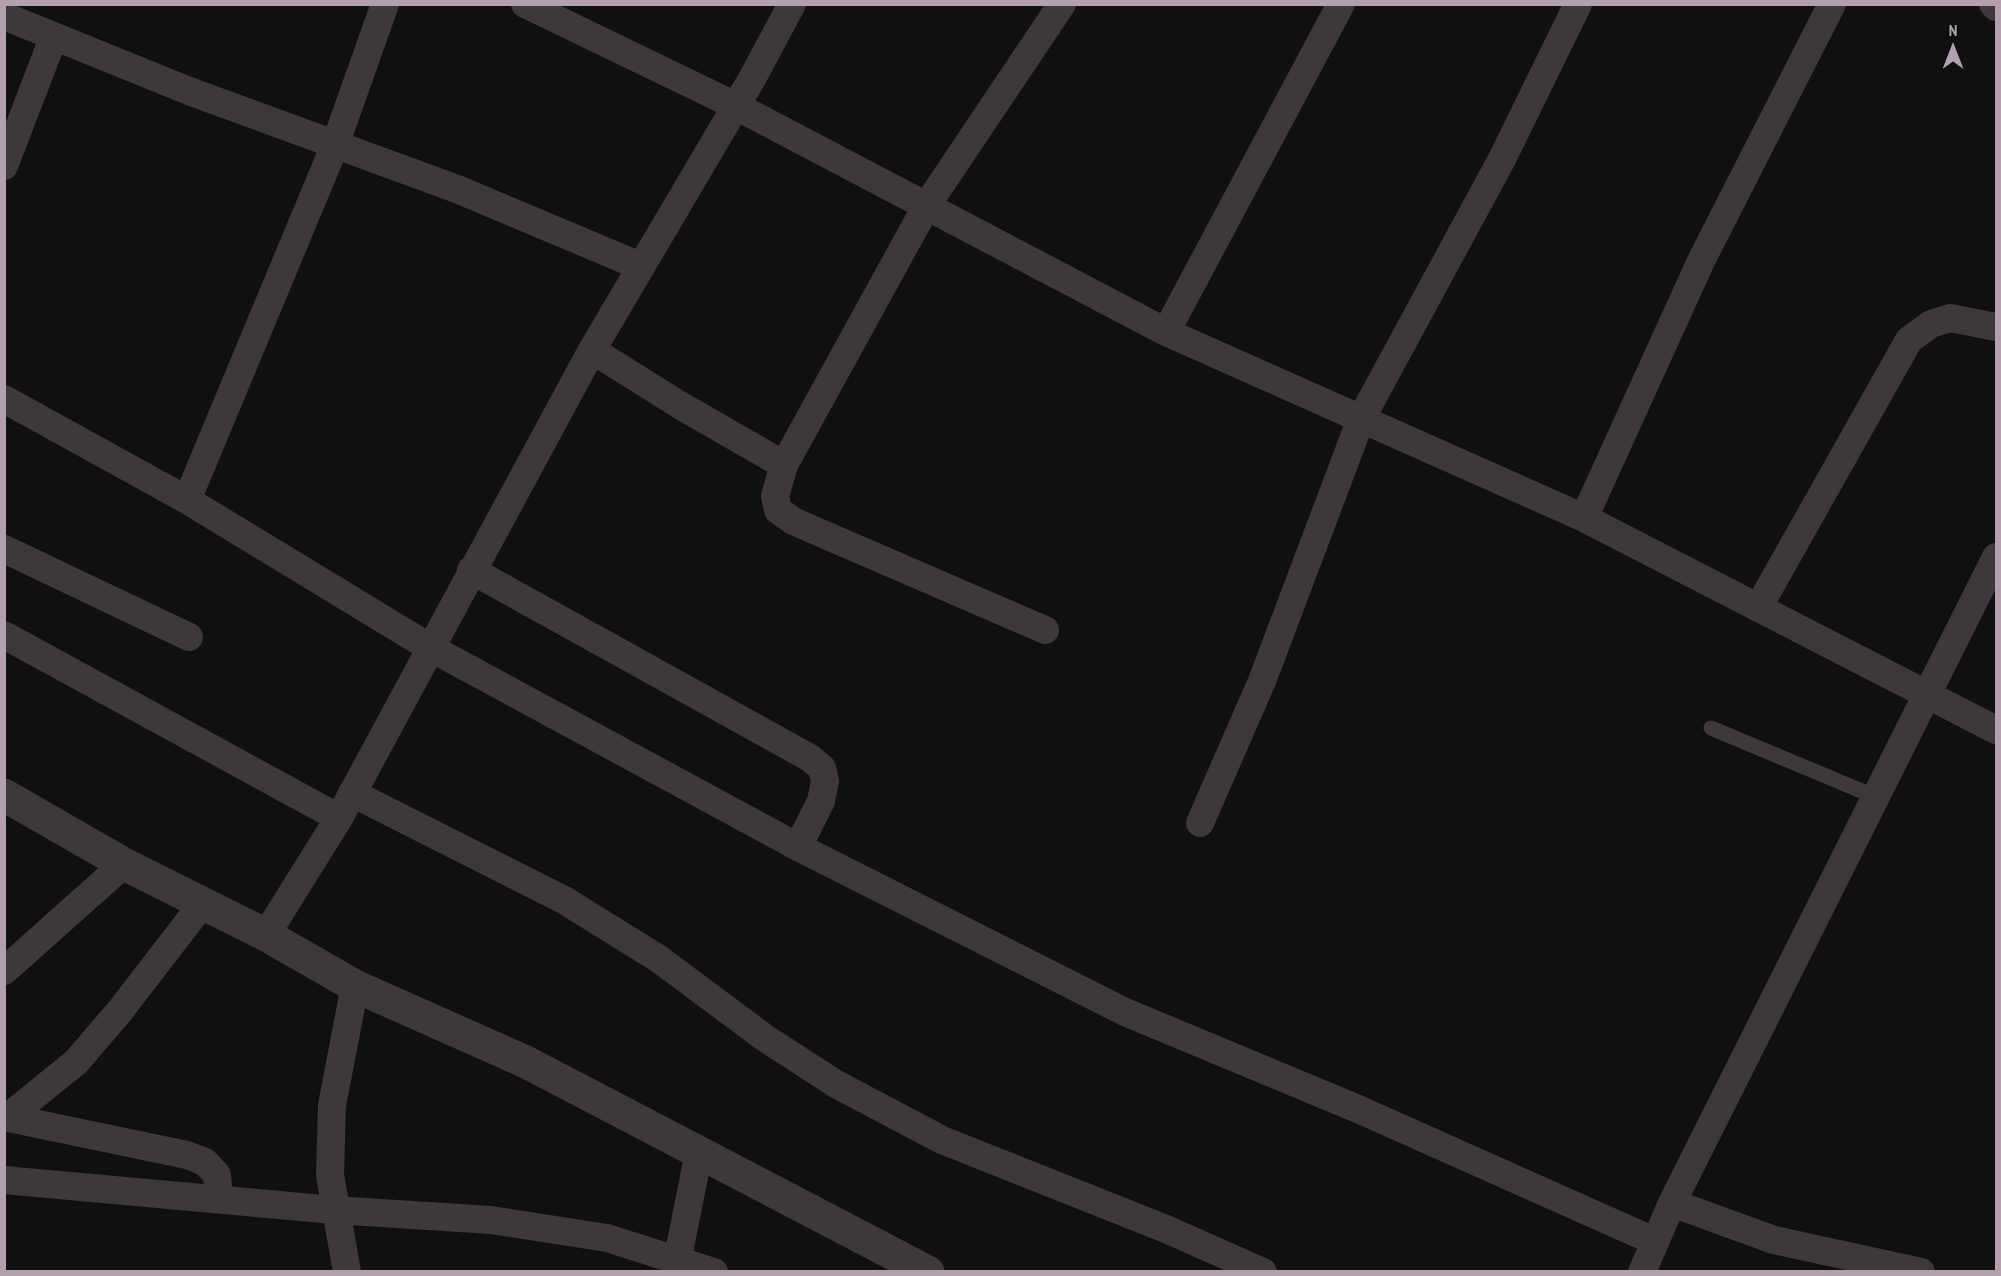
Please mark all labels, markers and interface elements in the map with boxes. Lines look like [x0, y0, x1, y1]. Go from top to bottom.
north arrow [1923, 18, 1983, 78]
text: N [1949, 20, 1957, 40]

